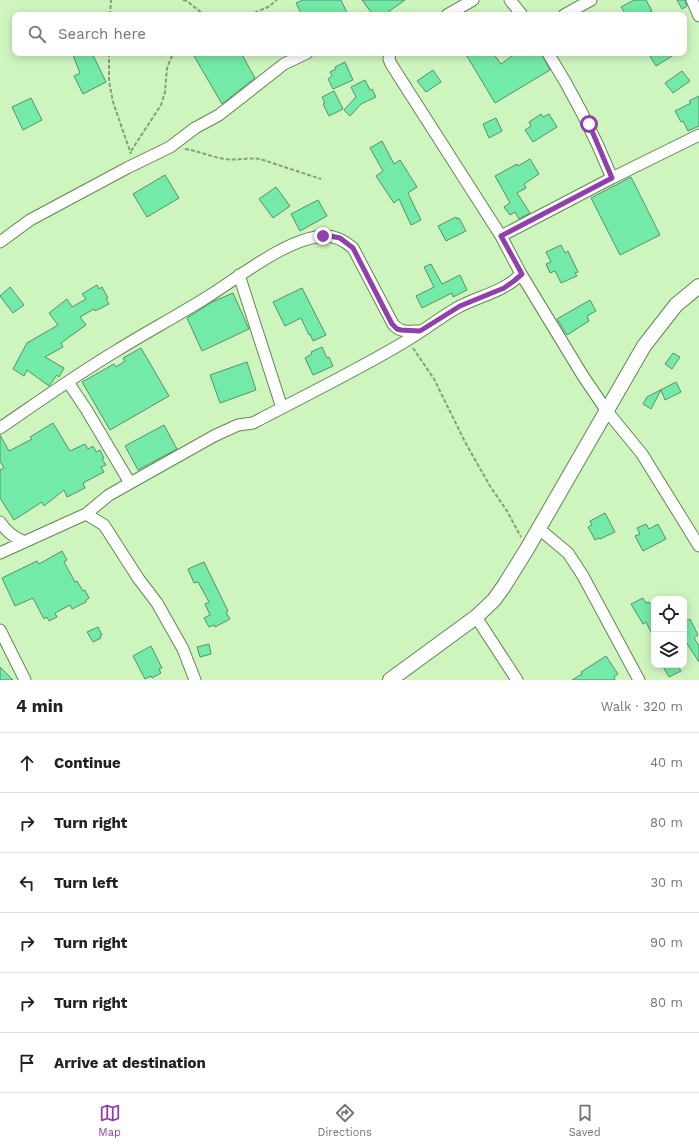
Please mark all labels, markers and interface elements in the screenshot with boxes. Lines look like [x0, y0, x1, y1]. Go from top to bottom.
search box [12, 12, 687, 56]
icon: search [26, 23, 48, 45]
text: Search here [58, 25, 146, 43]
route start [580, 115, 598, 133]
route end [314, 227, 332, 245]
map controls [651, 596, 687, 668]
button: locate [651, 596, 687, 632]
button: layers [651, 632, 687, 668]
text: 4 min [16, 696, 63, 716]
text: Walk · 320 m [601, 699, 683, 714]
icon: ahead [16, 752, 38, 774]
text: Continue [54, 754, 121, 772]
text: 40 m [650, 755, 683, 770]
icon: right [16, 812, 38, 834]
text: Turn right [54, 814, 127, 832]
text: 80 m [650, 815, 683, 830]
icon: left [16, 872, 38, 894]
text: Turn left [54, 874, 118, 892]
text: 30 m [651, 875, 683, 890]
icon: right [16, 932, 38, 954]
text: Turn right [54, 934, 127, 952]
text: 90 m [650, 935, 683, 950]
icon: right [16, 992, 38, 1014]
text: Turn right [54, 994, 127, 1012]
text: 80 m [650, 995, 683, 1010]
icon: arrive [16, 1052, 38, 1074]
text: Arrive at destination [54, 1054, 206, 1072]
tab: Map [98, 1102, 121, 1139]
tab: Directions [318, 1102, 372, 1139]
tab: Saved [569, 1102, 601, 1139]

